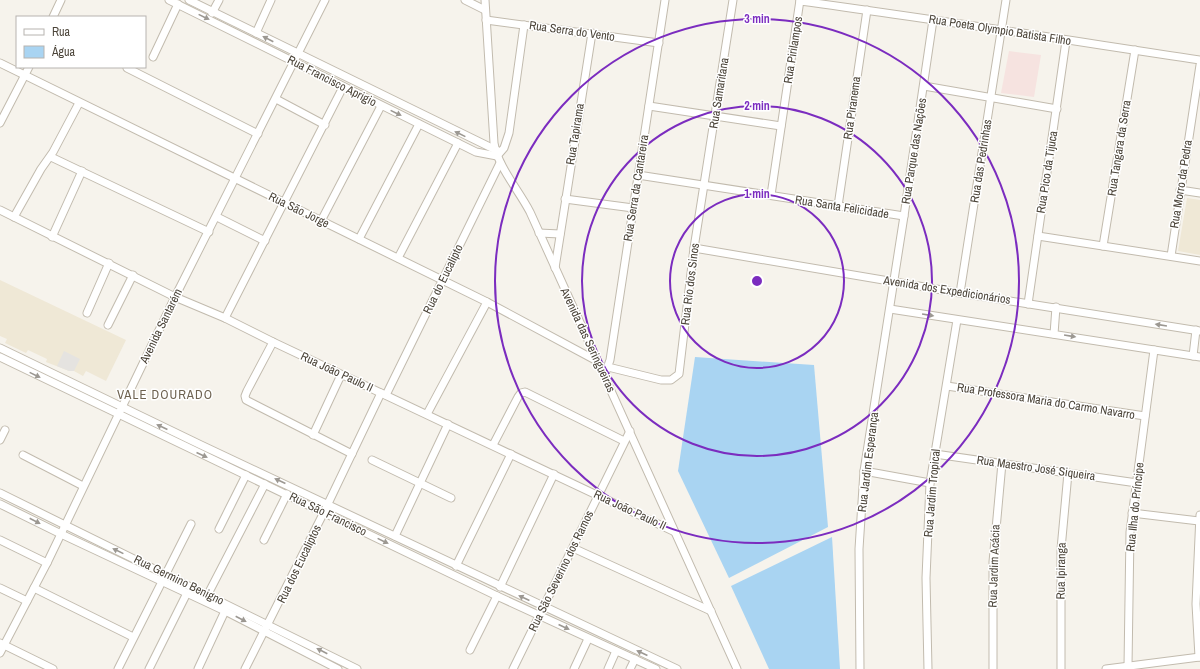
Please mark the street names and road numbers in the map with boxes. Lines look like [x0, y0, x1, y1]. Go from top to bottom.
street label: Rua Poeta Olympio Batista Filho [928, 11, 1072, 49]
street label: Rua Pirilampos [780, 15, 806, 85]
street label: Rua Serra do Vento [528, 17, 616, 45]
street label: Rua Francisco Aprigio [285, 52, 379, 110]
street label: Rua Samaritana [705, 56, 733, 130]
street label: Rua Piranema [840, 75, 864, 141]
street label: Rua Parque das Nações [898, 97, 930, 205]
street label: Rua Tangara da Serra [1104, 98, 1135, 197]
street label: Rua Tapirama [562, 102, 588, 166]
street label: Rua das Pedrinhas [967, 118, 996, 204]
street label: Rua Pico da Tijuca [1033, 129, 1061, 214]
street label: Rua Serra da Cantareira [620, 133, 652, 242]
street label: Rua Morro da Pedra [1166, 138, 1196, 229]
street label: Rua São Jorge [266, 188, 332, 232]
street label: Rua Santa Felicidade [794, 192, 890, 222]
street label: Rua do Eucalipto [419, 242, 467, 316]
street label: Rua Rio dos Sinos [677, 242, 703, 326]
street label: Avenida dos Expedicionários [881, 272, 1012, 308]
street label: Avenida das Seringueiras [556, 284, 619, 395]
street label: Avenida Santarém [136, 286, 186, 367]
street label: Rua João Paulo II [298, 348, 376, 396]
street label: Rua Professora Maria do Carmo Navarro [956, 379, 1136, 423]
street label: Rua Jardim Esperança [854, 411, 882, 513]
street label: Rua Jardim Tropical [920, 448, 944, 538]
street label: Rua Maestro José Siqueira [976, 452, 1097, 484]
street label: Rua Ilha do Príncipe [1122, 462, 1148, 552]
street label: Rua João Paulo II [591, 486, 669, 534]
street label: Rua São Francisco [287, 488, 369, 540]
street label: Rua São Severino dos Ramos [525, 508, 597, 634]
street label: Rua dos Eucaliptos [273, 522, 325, 606]
street label: Rua Jardim Acácia [985, 524, 1003, 608]
street label: Rua Ipiranga [1053, 542, 1070, 600]
street label: Rua Germino Benigno [131, 551, 227, 609]

